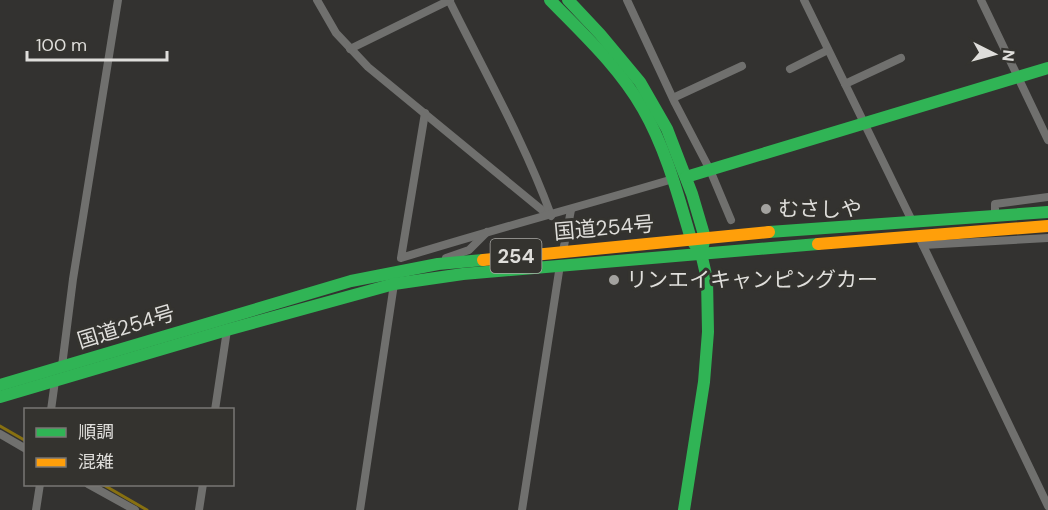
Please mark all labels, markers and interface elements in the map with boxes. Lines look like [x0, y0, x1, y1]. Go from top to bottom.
scale bar [27, 24, 166, 62]
north arrow [964, 24, 1024, 84]
text: 100 m [36, 33, 87, 57]
text: N [997, 49, 1019, 62]
place label: むさしや [778, 195, 862, 223]
marker: むさしや [759, 202, 773, 216]
street label: 国道254号 [553, 210, 655, 246]
road number: 254 [490, 239, 542, 273]
place label: リンエイキャンピングカー [626, 266, 878, 294]
marker: リンエイキャンピングカー [607, 273, 621, 287]
street label: 国道254号 [74, 299, 178, 355]
legend [24, 408, 234, 486]
text: 順調 [78, 420, 114, 444]
text: 混雑 [78, 450, 114, 474]

